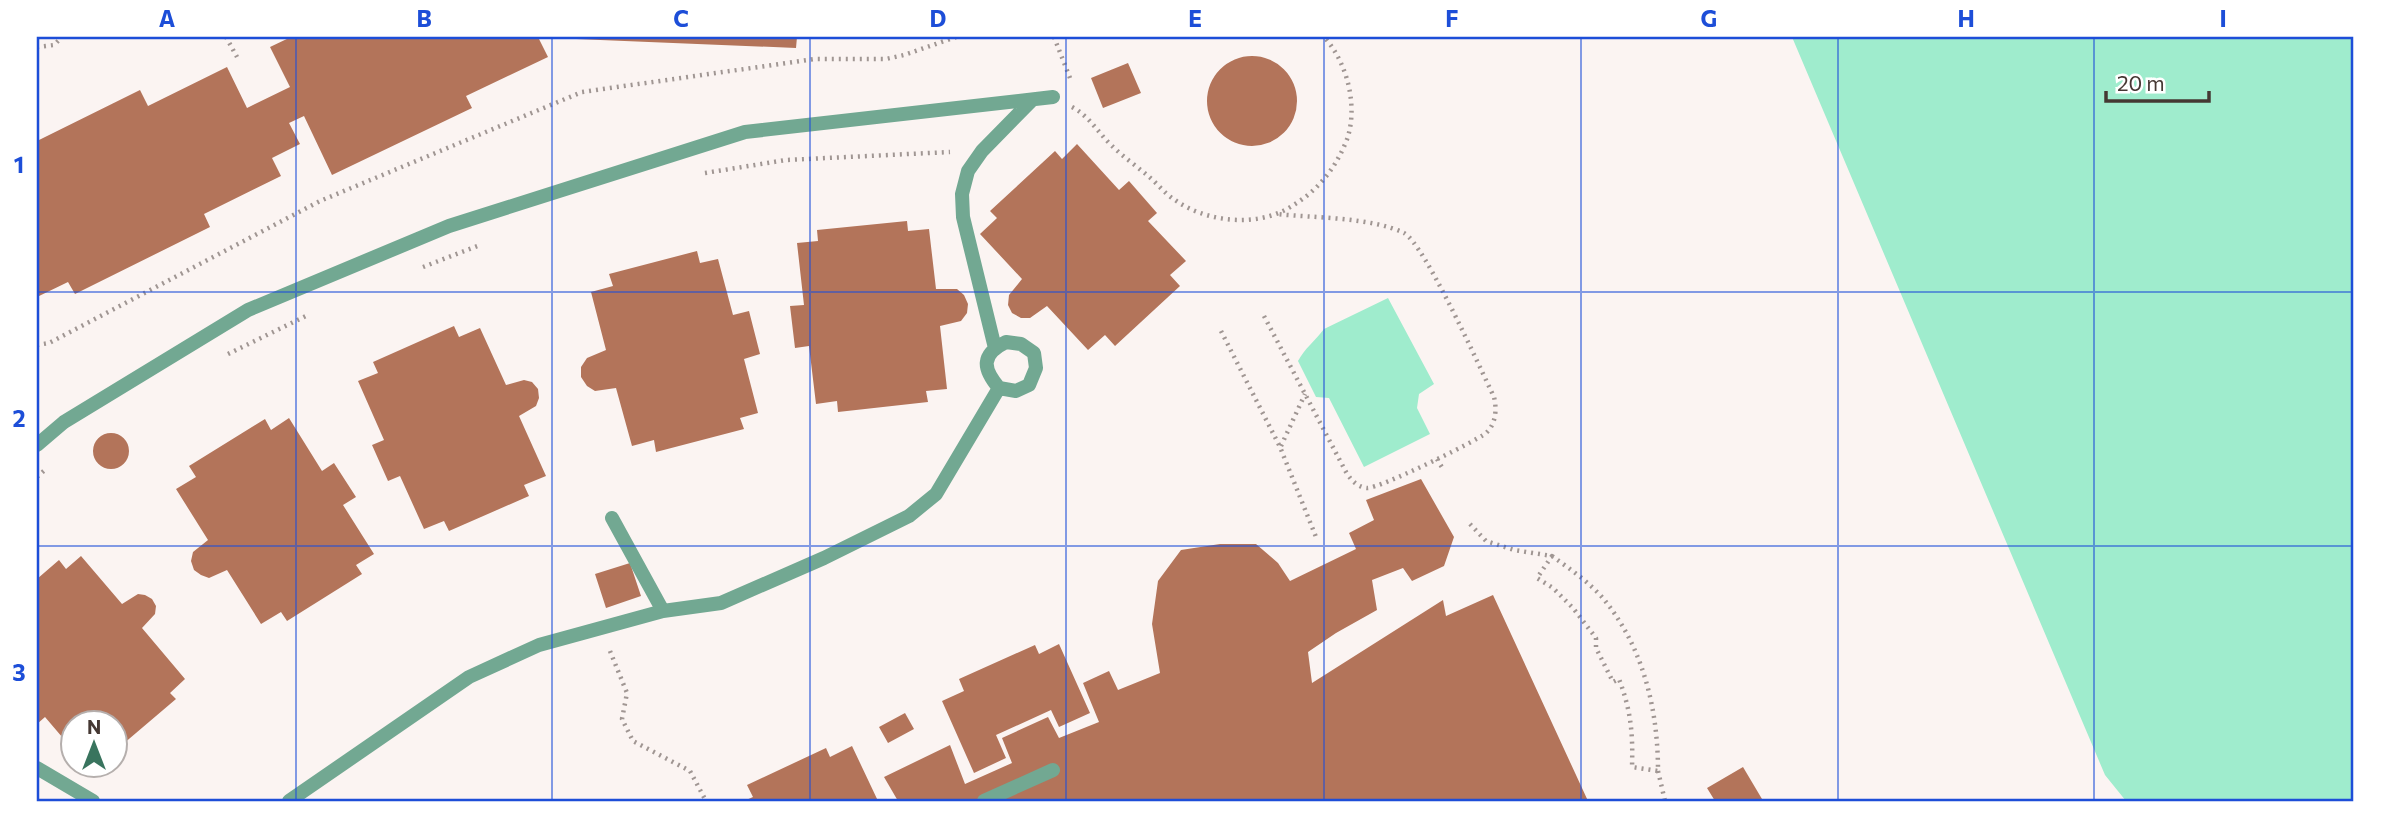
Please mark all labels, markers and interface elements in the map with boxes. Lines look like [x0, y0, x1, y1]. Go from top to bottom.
text: A [159, 4, 176, 32]
text: B [416, 4, 432, 32]
text: C [673, 4, 689, 32]
text: D [930, 4, 947, 32]
text: E [1188, 4, 1202, 32]
text: F [1445, 4, 1459, 32]
text: G [1701, 4, 1717, 32]
text: H [1957, 4, 1975, 32]
text: I [2219, 4, 2227, 32]
scale bar [2106, 60, 2210, 104]
text: 20 m [2117, 70, 2165, 95]
text: 1 [14, 150, 24, 178]
text: 2 [12, 404, 26, 432]
text: 3 [12, 658, 26, 686]
north arrow [60, 708, 130, 778]
text: N [87, 715, 101, 738]

